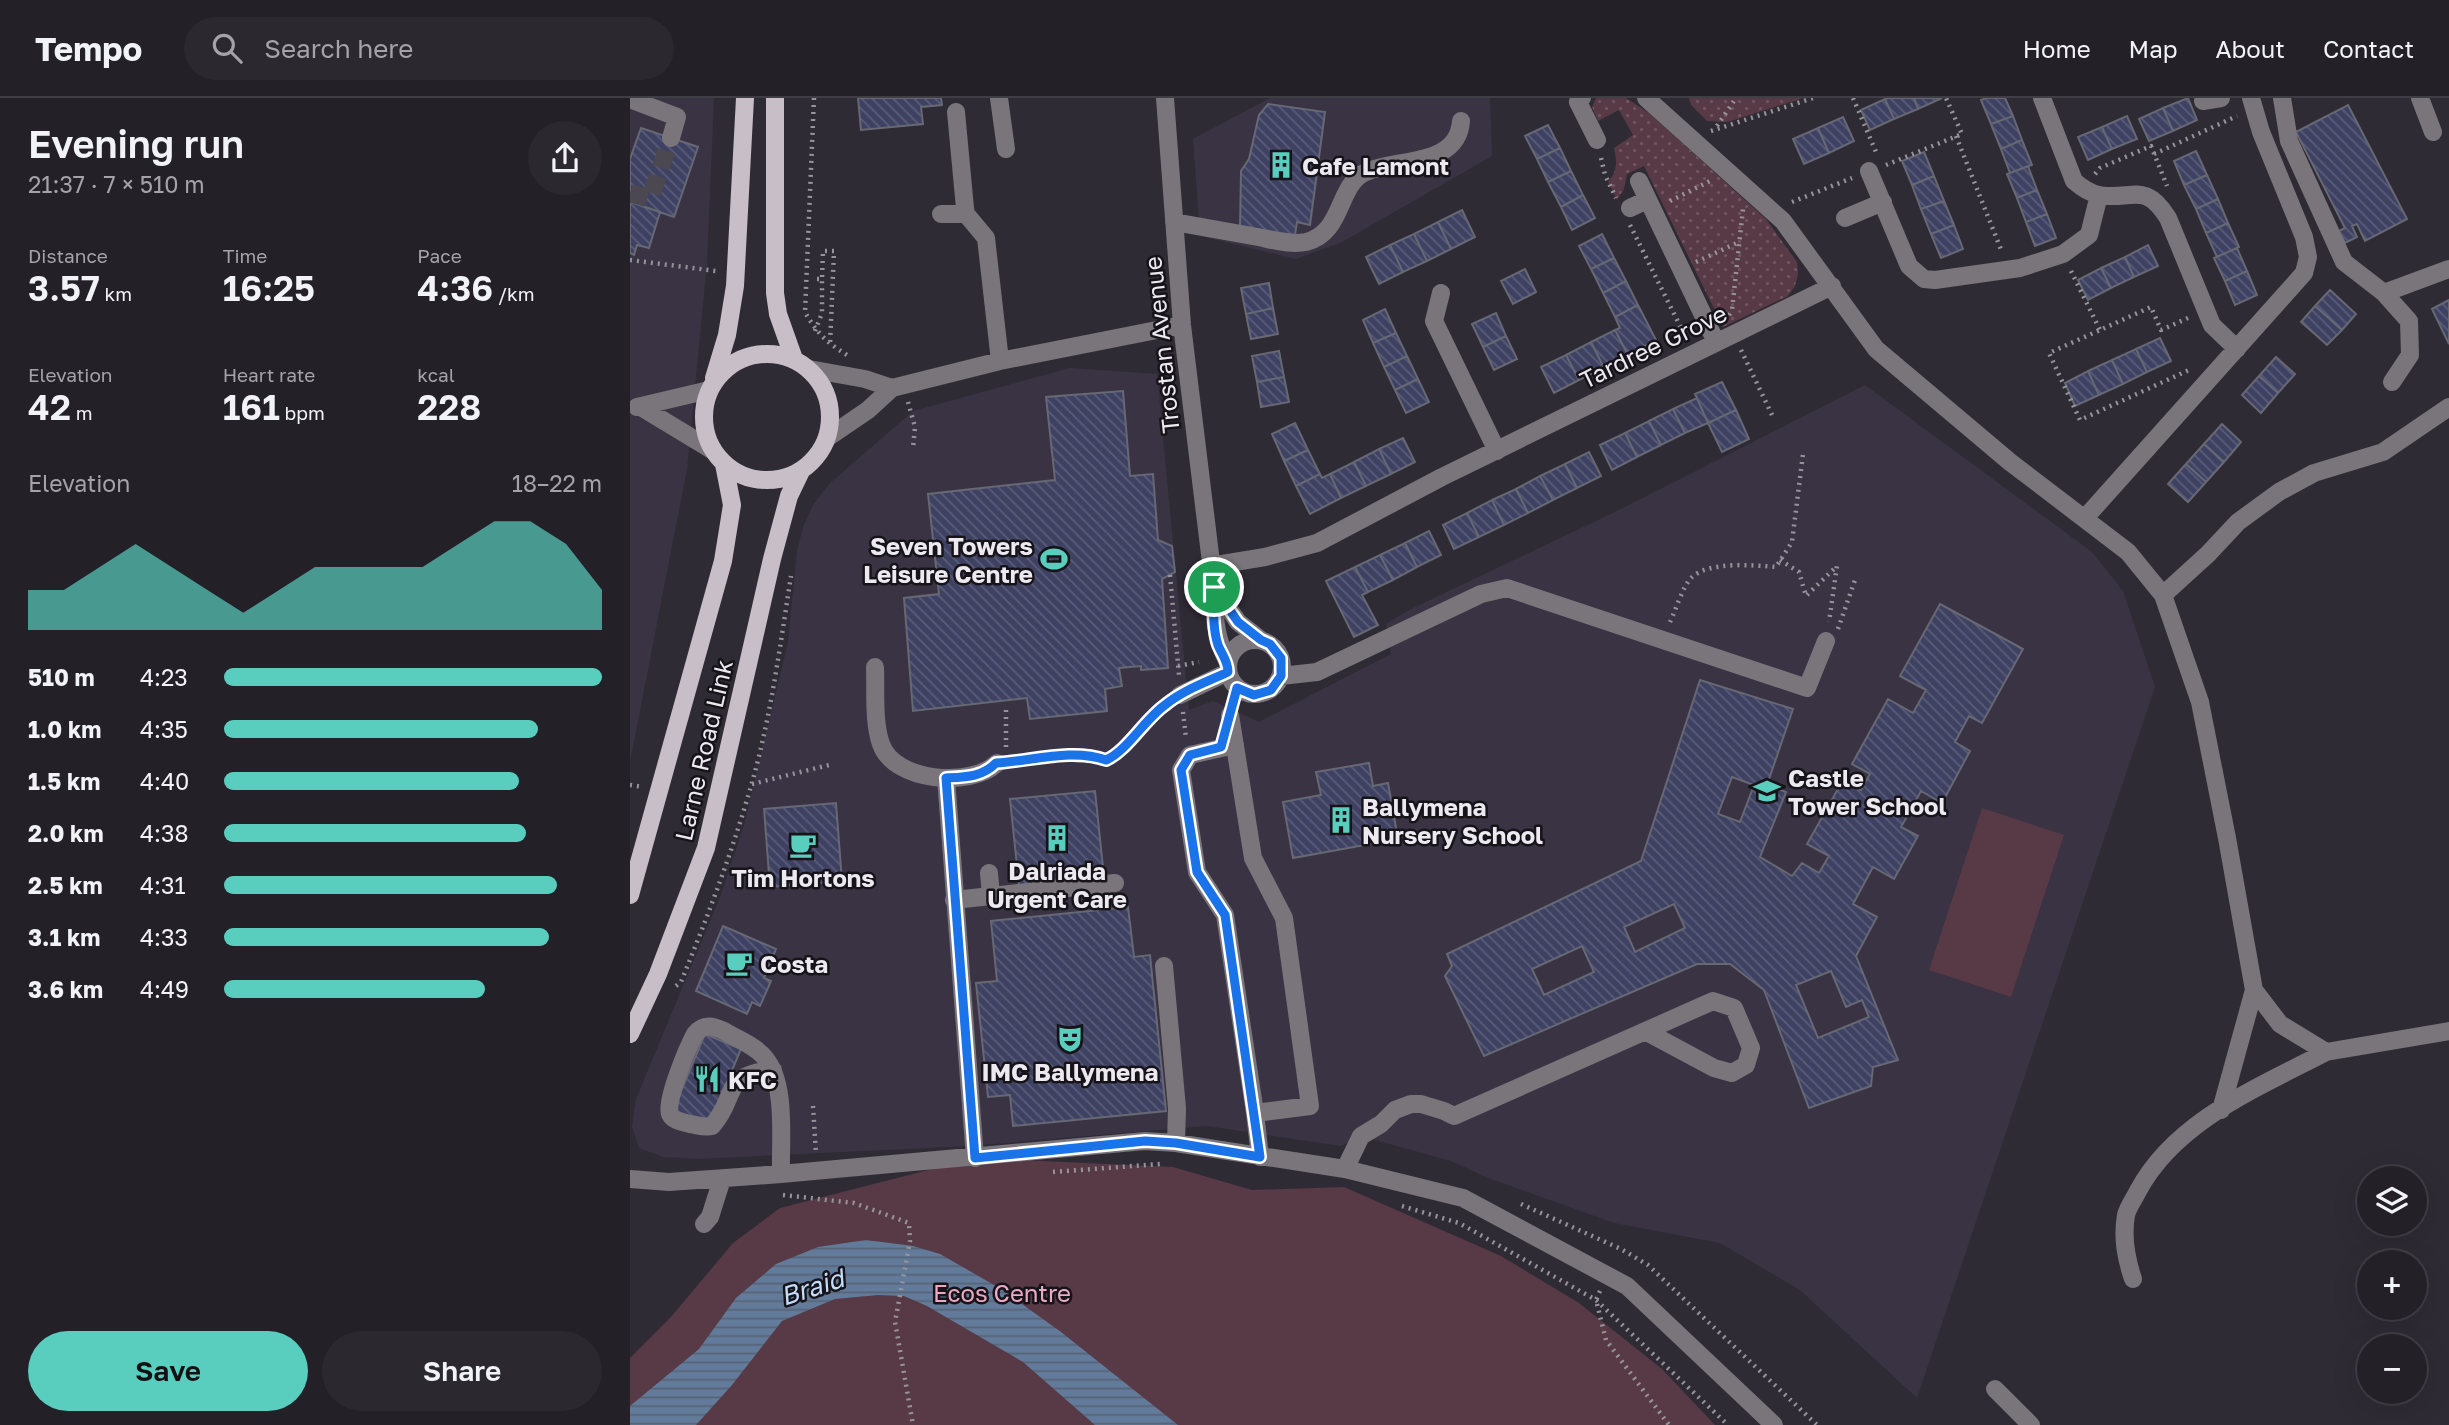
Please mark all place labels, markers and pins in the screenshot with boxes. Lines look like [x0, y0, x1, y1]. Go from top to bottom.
building icon: Cafe Lamont [1266, 150, 1296, 180]
place label: Cafe Lamont [1302, 151, 1449, 180]
place label: Seven Towers Leisure Centre [863, 531, 1033, 588]
sports icon: Seven Towers Leisure Centre [1039, 544, 1069, 574]
pin [1184, 557, 1244, 617]
place label: Castle Tower School [1788, 763, 1947, 820]
school or university icon: Castle Tower School [1752, 776, 1782, 806]
place label: Ballymena Nursery School [1362, 792, 1543, 849]
building icon: Ballymena Nursery School [1326, 805, 1356, 835]
building icon: Dalriada Urgent Care [1042, 823, 1072, 853]
cafe icon: Tim Hortons [788, 830, 818, 860]
place label: Dalriada Urgent Care [987, 856, 1127, 913]
place label: Tim Hortons [731, 863, 875, 892]
cafe icon: Costa [724, 948, 754, 978]
place label: Costa [760, 949, 828, 978]
theatre icon: IMC Ballymena [1055, 1024, 1085, 1054]
place label: IMC Ballymena [982, 1057, 1159, 1086]
restaurant icon: KFC [692, 1064, 722, 1094]
place label: KFC [728, 1065, 777, 1094]

